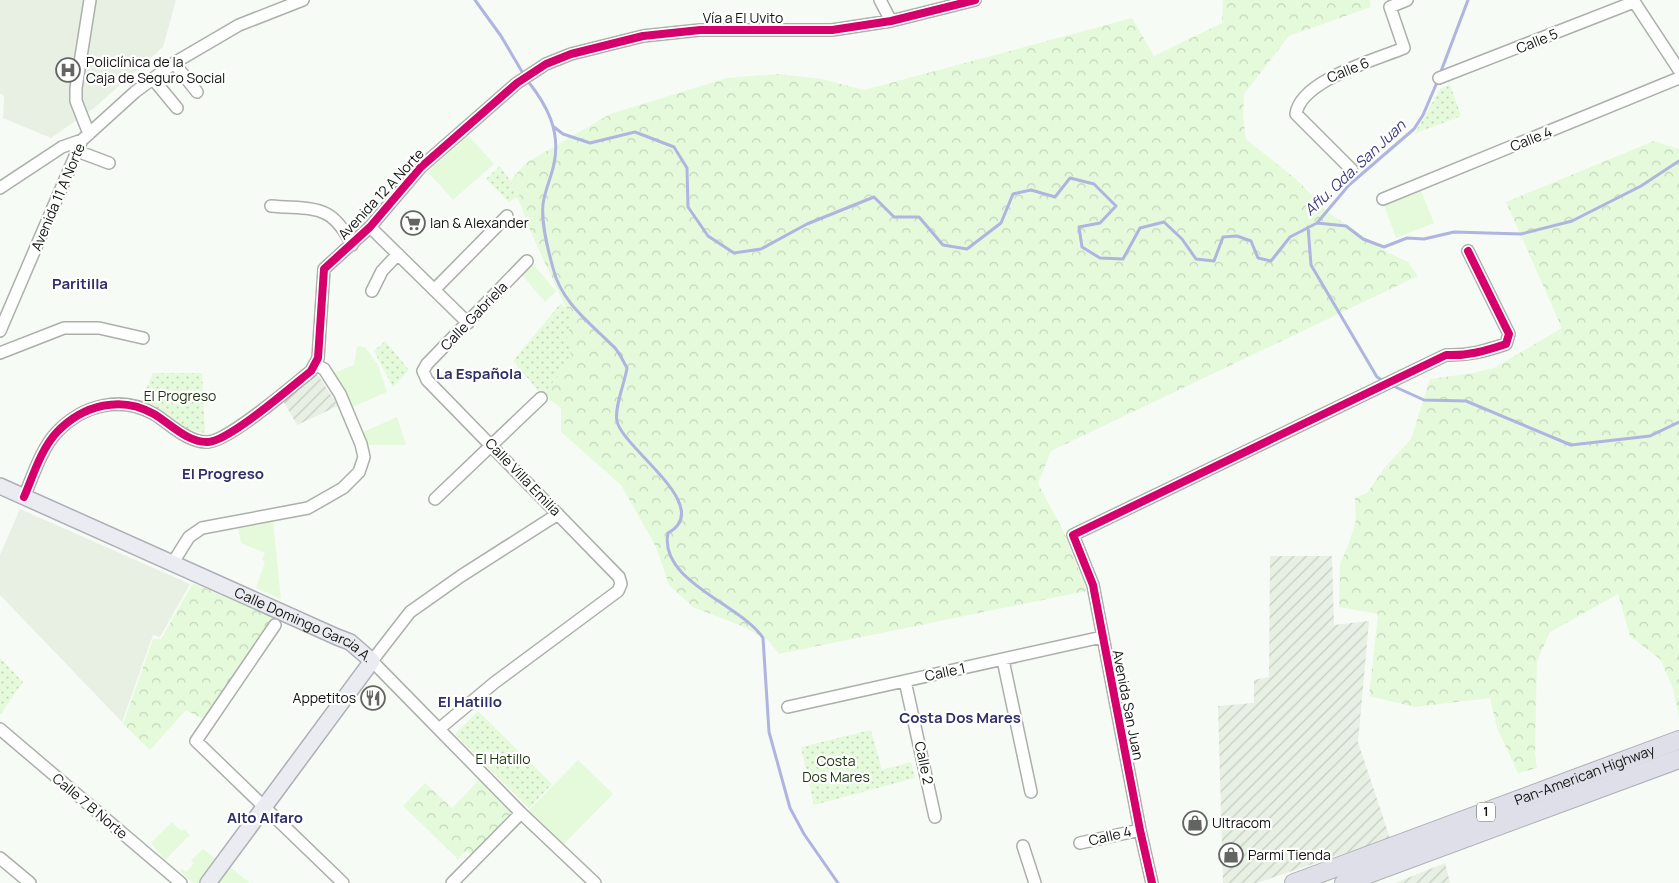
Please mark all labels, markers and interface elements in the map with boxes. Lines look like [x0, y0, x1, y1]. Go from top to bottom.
street label: Vía a El Uvito [703, 8, 783, 27]
street label: Calle 5 [1513, 24, 1560, 57]
place label: Policlínica de la Caja de Seguro Social [86, 52, 225, 87]
street label: Calle 6 [1324, 52, 1372, 87]
hospital icon: Policlínica de la Caja de Seguro Social [55, 57, 81, 83]
water label: Aflu. Qda. San Juan [1299, 114, 1411, 220]
street label: Calle 4 [1507, 122, 1555, 156]
street label: Avenida 11 A Norte [26, 140, 89, 254]
street label: Avenida 12 A Norte [333, 144, 428, 243]
supermarket icon: Ian & Alexander [400, 210, 426, 236]
place label: Ian & Alexander [430, 213, 529, 232]
district label: Paritilla [52, 273, 108, 294]
street label: Calle Gabriela [436, 277, 511, 354]
district label: La Española [436, 363, 522, 384]
park label: El Progreso [144, 386, 216, 405]
street label: Calle Villa Emilia [481, 434, 565, 520]
district label: El Progreso [182, 463, 264, 484]
street label: Calle Domingo Garcia A. [232, 582, 377, 666]
street label: Avenida San Juan [1108, 648, 1149, 762]
street label: Calle 1 [923, 658, 967, 685]
restaurant icon: Appetitos [360, 685, 386, 711]
place label: Appetitos [293, 688, 356, 707]
district label: El Hatillo [438, 691, 502, 712]
district label: Costa Dos Mares [899, 707, 1021, 728]
street label: Calle 2 [911, 740, 938, 786]
street label: Pan-American Highway [1512, 740, 1658, 809]
park label: El Hatillo [475, 749, 531, 768]
park label: Costa Dos Mares [802, 751, 870, 786]
street label: Calle 7 B Norte [49, 768, 132, 843]
road number: 1 [1477, 802, 1495, 822]
district label: Alto Alfaro [227, 807, 303, 828]
shop icon: Ultracom [1182, 810, 1208, 836]
place label: Ultracom [1212, 813, 1271, 832]
street label: Calle 4 [1087, 821, 1133, 850]
shop icon: Parmi Tienda [1218, 842, 1244, 868]
place label: Parmi Tienda [1248, 845, 1331, 864]

